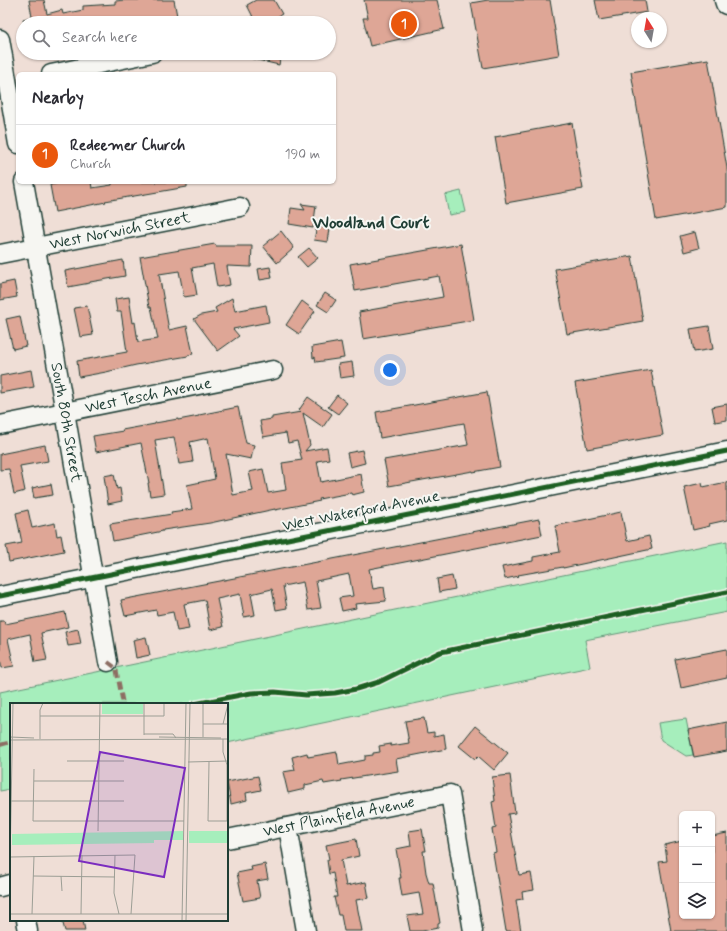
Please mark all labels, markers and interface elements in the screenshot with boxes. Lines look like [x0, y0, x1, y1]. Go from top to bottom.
pin: 1 [391, 9, 417, 39]
north arrow [631, 12, 667, 48]
search box [16, 16, 336, 60]
icon: search [30, 27, 52, 49]
text: Search here [62, 28, 138, 48]
text: Nearby [32, 87, 84, 109]
text: Redeemer Church [70, 136, 185, 156]
text: 1 [42, 146, 48, 163]
text: 190 m [285, 146, 320, 163]
text: Church [70, 156, 111, 173]
street label: West Norwich Street [48, 206, 193, 255]
district label: Woodland Court [312, 211, 430, 235]
your location [380, 360, 400, 380]
street label: South 80th Street [46, 361, 87, 484]
street label: West Tesch Avenue [83, 372, 213, 418]
street label: West Waterford Avenue [281, 485, 442, 539]
inset map [10, 703, 228, 921]
street label: West Plainfield Avenue [261, 791, 416, 842]
map controls [679, 811, 715, 919]
button: + [679, 811, 715, 847]
button: − [679, 847, 715, 883]
button: layers [679, 883, 715, 919]

